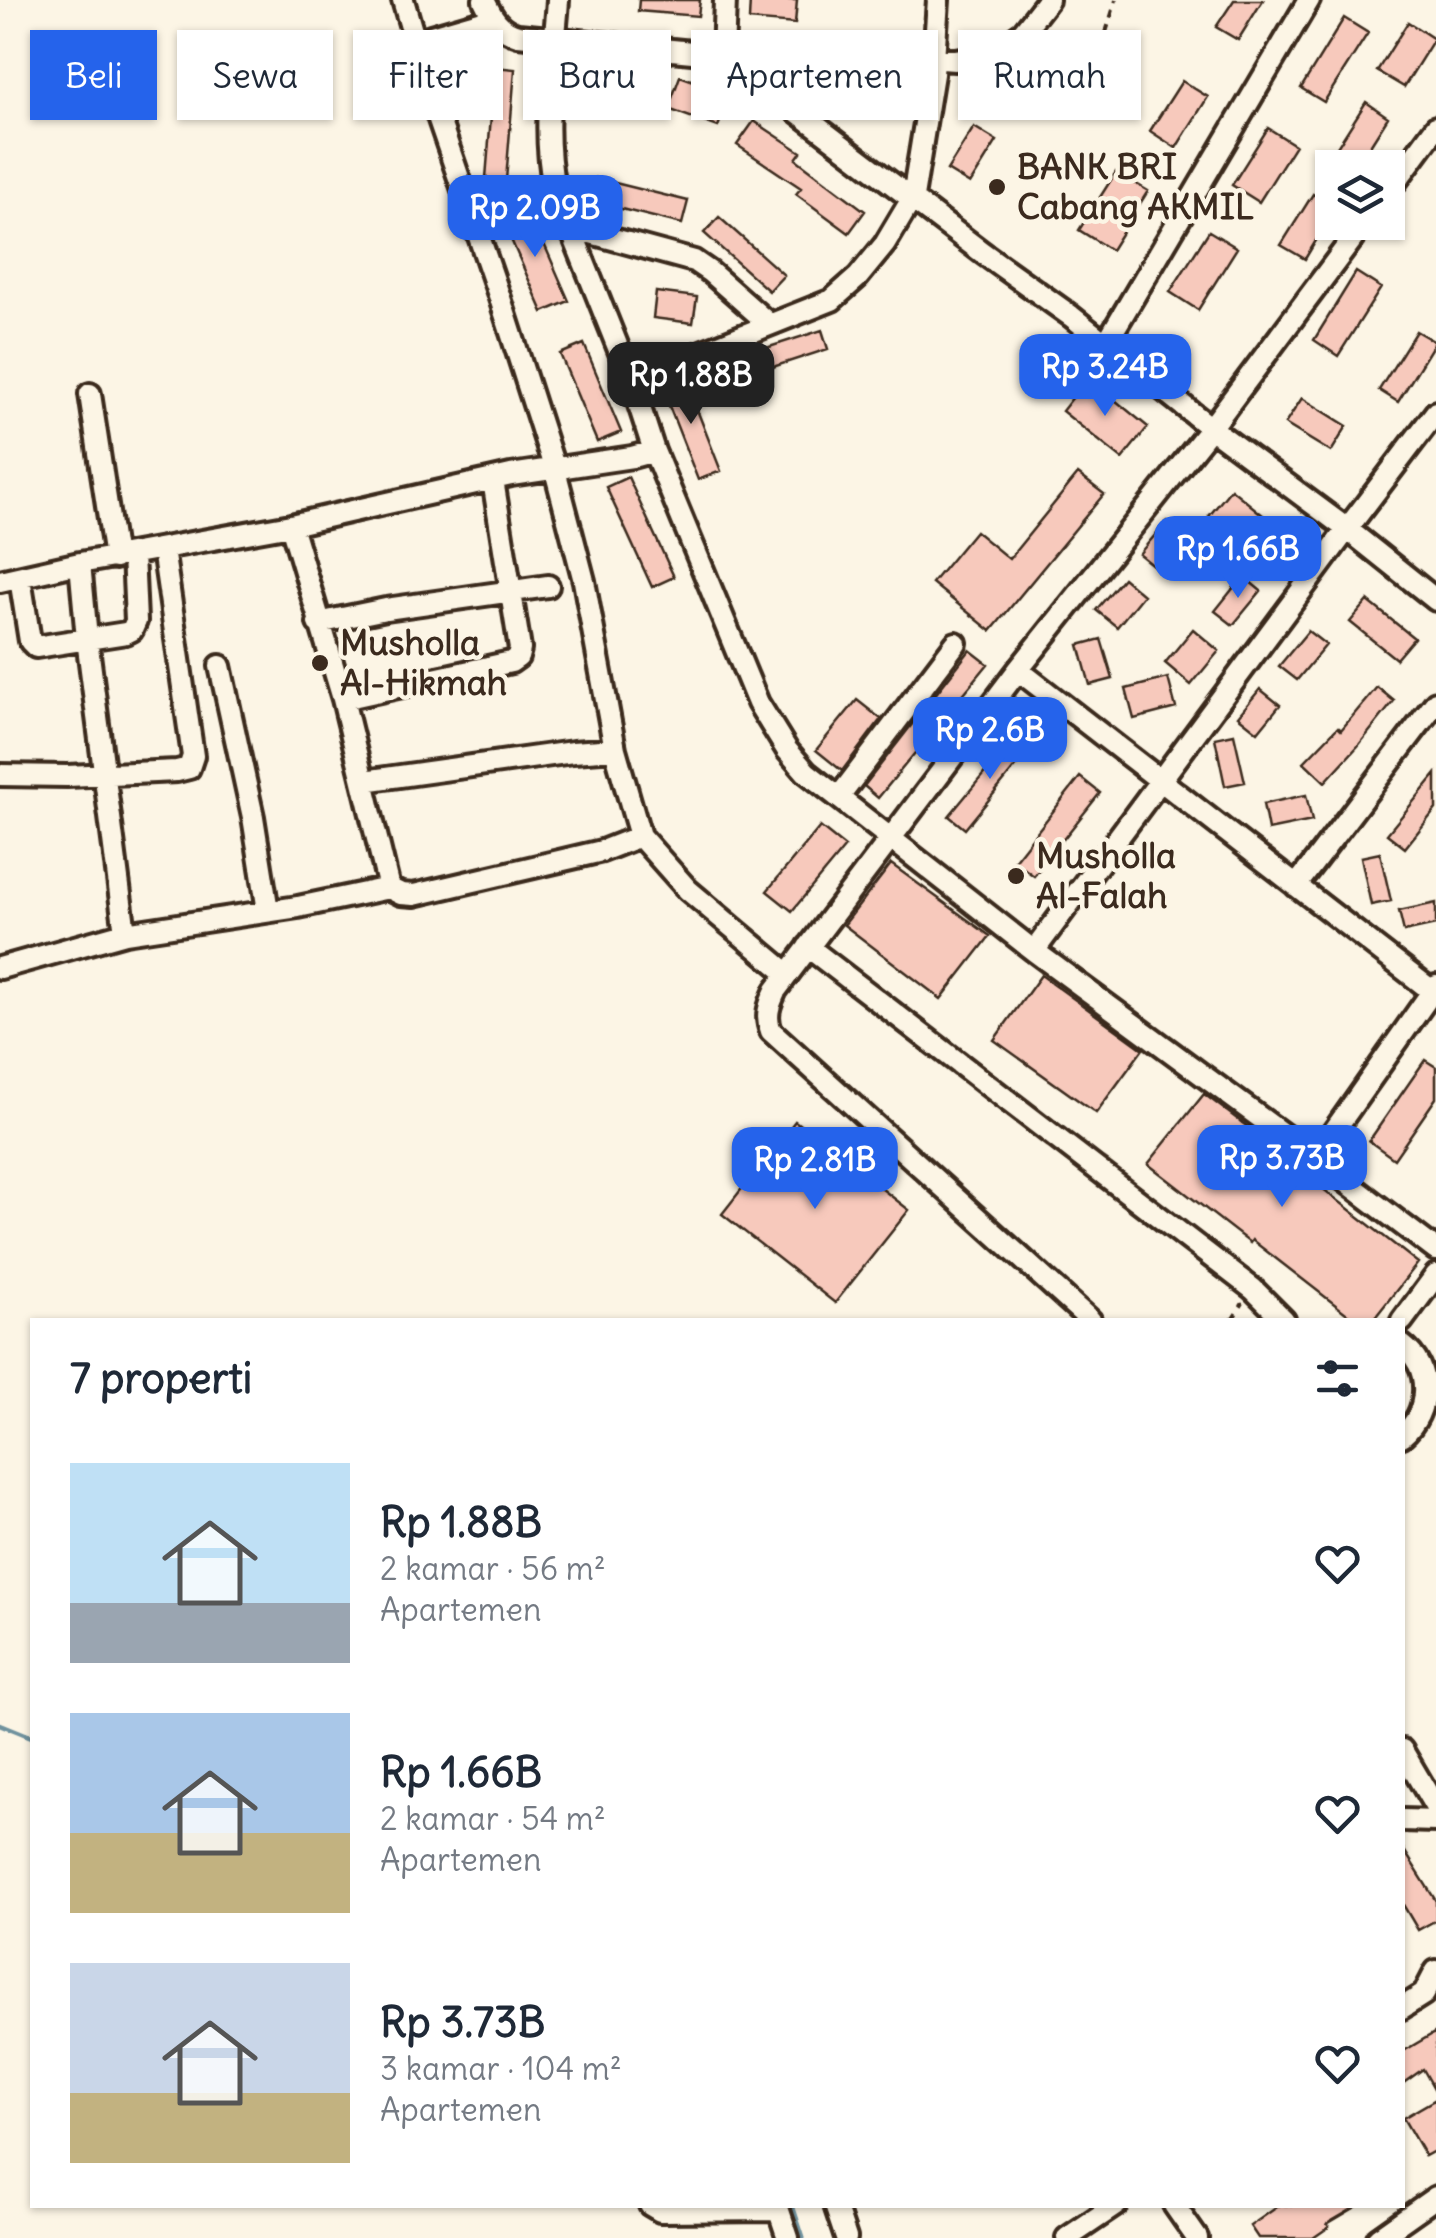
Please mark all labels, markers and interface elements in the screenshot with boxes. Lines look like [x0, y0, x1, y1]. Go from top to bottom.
chip: Beli [30, 30, 157, 120]
chip: Sewa [177, 30, 333, 120]
chip: Filter [353, 30, 503, 120]
chip: Baru [523, 30, 671, 120]
chip: Apartemen [691, 30, 938, 120]
chip: Rumah [958, 30, 1141, 120]
place label: BANK BRI Cabang AKMIL [1017, 144, 1254, 228]
map controls [1315, 150, 1405, 240]
button: layers [1315, 150, 1405, 240]
pin: Rp 2.09B [432, 175, 638, 260]
marker: BANK BRI Cabang AKMIL [986, 176, 1008, 198]
text: Rp 2.09B [470, 187, 600, 228]
pin: Rp 3.24B [1002, 334, 1208, 419]
pin: Rp 1.88B [588, 342, 794, 427]
text: Rp 3.24B [1041, 346, 1169, 387]
text: Rp 1.88B [629, 354, 753, 395]
pin: Rp 1.66B [1135, 516, 1341, 601]
text: Rp 1.66B [1176, 528, 1300, 569]
place label: Musholla Al-Hikmah [340, 620, 507, 704]
marker: Musholla Al-Hikmah [309, 652, 331, 674]
pin: Rp 2.6B [898, 697, 1082, 782]
text: Rp 2.6B [935, 709, 1045, 750]
place label: Musholla Al-Falah [1036, 833, 1176, 917]
marker: Musholla Al-Falah [1005, 865, 1027, 887]
pin: Rp 3.73B [1179, 1125, 1385, 1210]
pin: Rp 2.81B [712, 1127, 918, 1212]
text: Rp 3.73B [1219, 1137, 1345, 1178]
text: Rp 2.81B [754, 1139, 876, 1180]
icon: filters [1310, 1351, 1365, 1406]
text: 7 properti [70, 1352, 252, 1404]
text: Rp 1.88B [380, 1496, 542, 1548]
icon: home [150, 1503, 270, 1623]
icon: heart [1310, 1536, 1365, 1591]
text: 2 kamar · 56 m² [380, 1548, 606, 1589]
text: Apartemen [380, 1589, 542, 1630]
text: Rp 1.66B [380, 1746, 542, 1798]
icon: home [150, 1753, 270, 1873]
icon: heart [1310, 1786, 1365, 1841]
text: 2 kamar · 54 m² [380, 1798, 606, 1839]
text: Apartemen [380, 1839, 542, 1880]
text: Rp 3.73B [380, 1996, 545, 2048]
icon: home [150, 2003, 270, 2123]
icon: heart [1310, 2036, 1365, 2091]
text: 3 kamar · 104 m² [380, 2048, 622, 2089]
text: Apartemen [380, 2089, 542, 2130]

